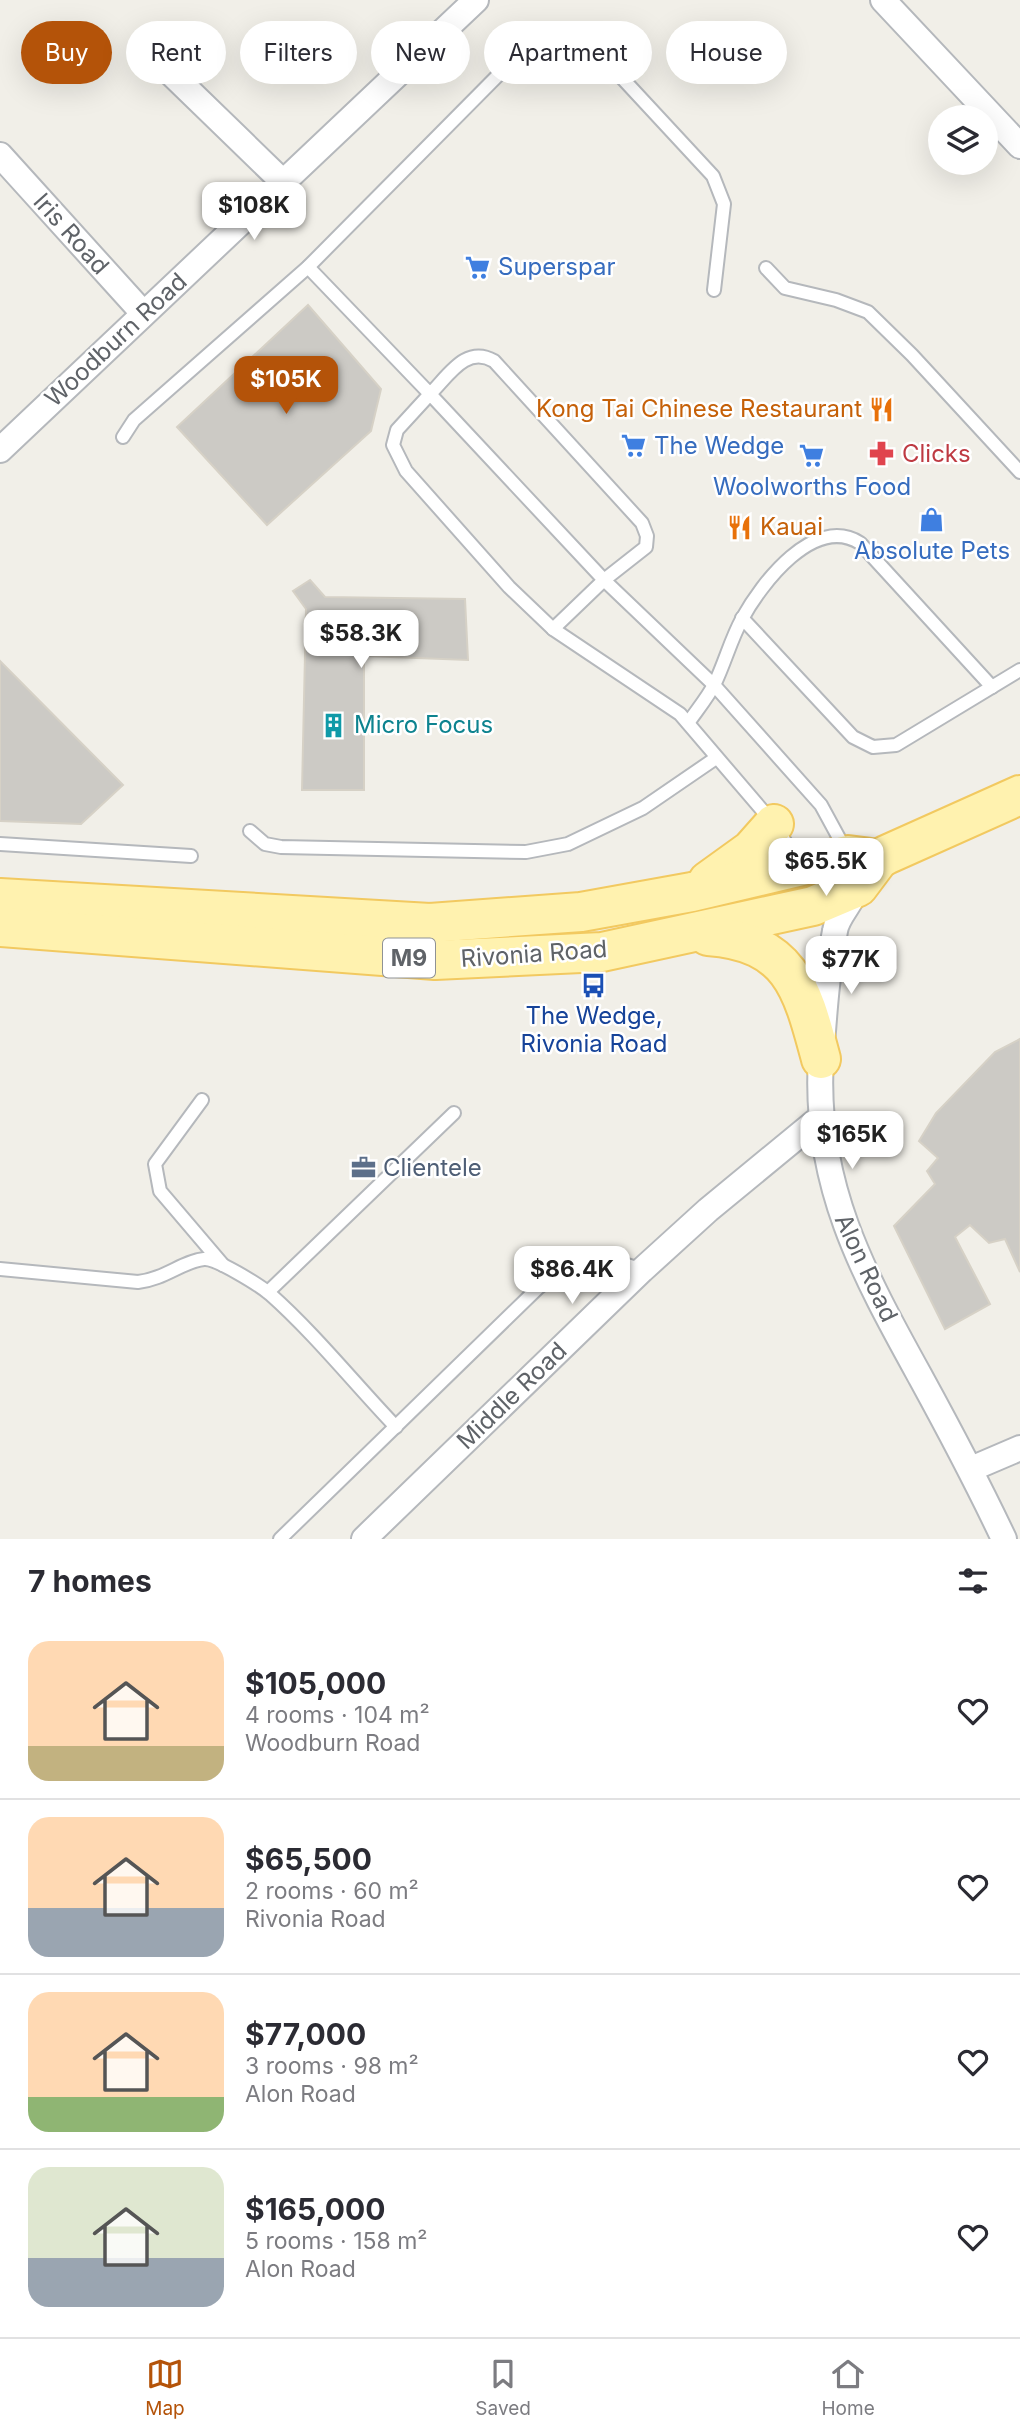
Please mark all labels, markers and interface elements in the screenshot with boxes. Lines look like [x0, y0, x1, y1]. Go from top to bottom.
chip: Buy [21, 21, 112, 84]
chip: Rent [126, 21, 226, 84]
chip: Filters [240, 21, 357, 84]
chip: New [371, 21, 470, 84]
chip: Apartment [484, 21, 652, 84]
chip: House [666, 21, 787, 84]
map controls [928, 105, 998, 175]
button: layers [928, 105, 998, 175]
pin: $108K [205, 182, 303, 242]
street label: Iris Road [27, 187, 115, 280]
text: $108K [218, 191, 290, 219]
place label: Superspar [498, 252, 615, 281]
supermarket icon: Superspar [464, 253, 492, 281]
street label: Woodburn Road [39, 267, 192, 413]
pin: $105K [237, 356, 335, 416]
text: $105K [250, 365, 322, 393]
place label: Kong Tai Chinese Restaurant [536, 394, 862, 423]
restaurant icon: Kong Tai Chinese Restaurant [868, 395, 896, 423]
place label: The Wedge [654, 431, 784, 460]
supermarket icon: The Wedge [620, 432, 648, 460]
place label: Clicks [902, 439, 971, 468]
pharmacy icon: Clicks [868, 440, 896, 468]
supermarket icon: Woolworths Food [798, 442, 826, 470]
place label: Woolworths Food [713, 472, 911, 501]
shop icon: Absolute Pets [918, 506, 946, 534]
place label: Kauai [760, 512, 823, 541]
restaurant icon: Kauai [726, 513, 754, 541]
place label: Absolute Pets [854, 536, 1010, 565]
pin: $58.3K [304, 610, 418, 670]
text: $58.3K [320, 619, 402, 647]
place label: Micro Focus [354, 710, 493, 739]
building icon: Micro Focus [320, 711, 348, 739]
pin: $65.5K [769, 838, 883, 898]
text: $65.5K [785, 847, 867, 875]
street label: Rivonia Road [460, 934, 608, 973]
pin: $77K [810, 936, 892, 996]
road number: M9 [383, 939, 435, 978]
text: $77K [822, 945, 880, 973]
bus stop icon: The Wedge, Rivonia Road [580, 971, 608, 999]
place label: The Wedge, Rivonia Road [521, 1001, 667, 1058]
pin: $165K [803, 1112, 901, 1171]
text: $165K [816, 1120, 888, 1148]
place label: Clientele [383, 1153, 482, 1182]
office icon: Clientele [349, 1154, 377, 1182]
street label: Alon Road [829, 1209, 904, 1326]
pin: $86.4K [515, 1246, 629, 1306]
text: $86.4K [530, 1255, 614, 1283]
street label: Middle Road [451, 1336, 573, 1455]
icon: filters [954, 1562, 992, 1600]
text: 7 homes [28, 1563, 152, 1599]
text: $105,000 [245, 1665, 386, 1701]
icon: home [84, 1669, 168, 1753]
icon: heart [954, 1692, 992, 1730]
text: 4 rooms · 104 m² [245, 1701, 430, 1729]
text: Woodburn Road [245, 1729, 420, 1757]
text: $65,500 [245, 1841, 372, 1877]
icon: home [84, 1845, 168, 1929]
icon: heart [954, 1868, 992, 1906]
text: 2 rooms · 60 m² [245, 1877, 419, 1905]
text: Rivonia Road [245, 1905, 386, 1933]
text: $77,000 [245, 2016, 366, 2052]
icon: home [84, 2020, 168, 2104]
icon: heart [954, 2043, 992, 2081]
text: 3 rooms · 98 m² [245, 2052, 419, 2080]
text: Alon Road [245, 2080, 356, 2108]
text: $165,000 [245, 2191, 385, 2227]
icon: home [84, 2195, 168, 2279]
icon: heart [954, 2218, 992, 2256]
text: 5 rooms · 158 m² [245, 2227, 428, 2255]
text: Alon Road [245, 2255, 356, 2283]
tab: Map [145, 2355, 185, 2420]
tab: Saved [475, 2355, 531, 2420]
tab: Home [821, 2355, 875, 2420]

